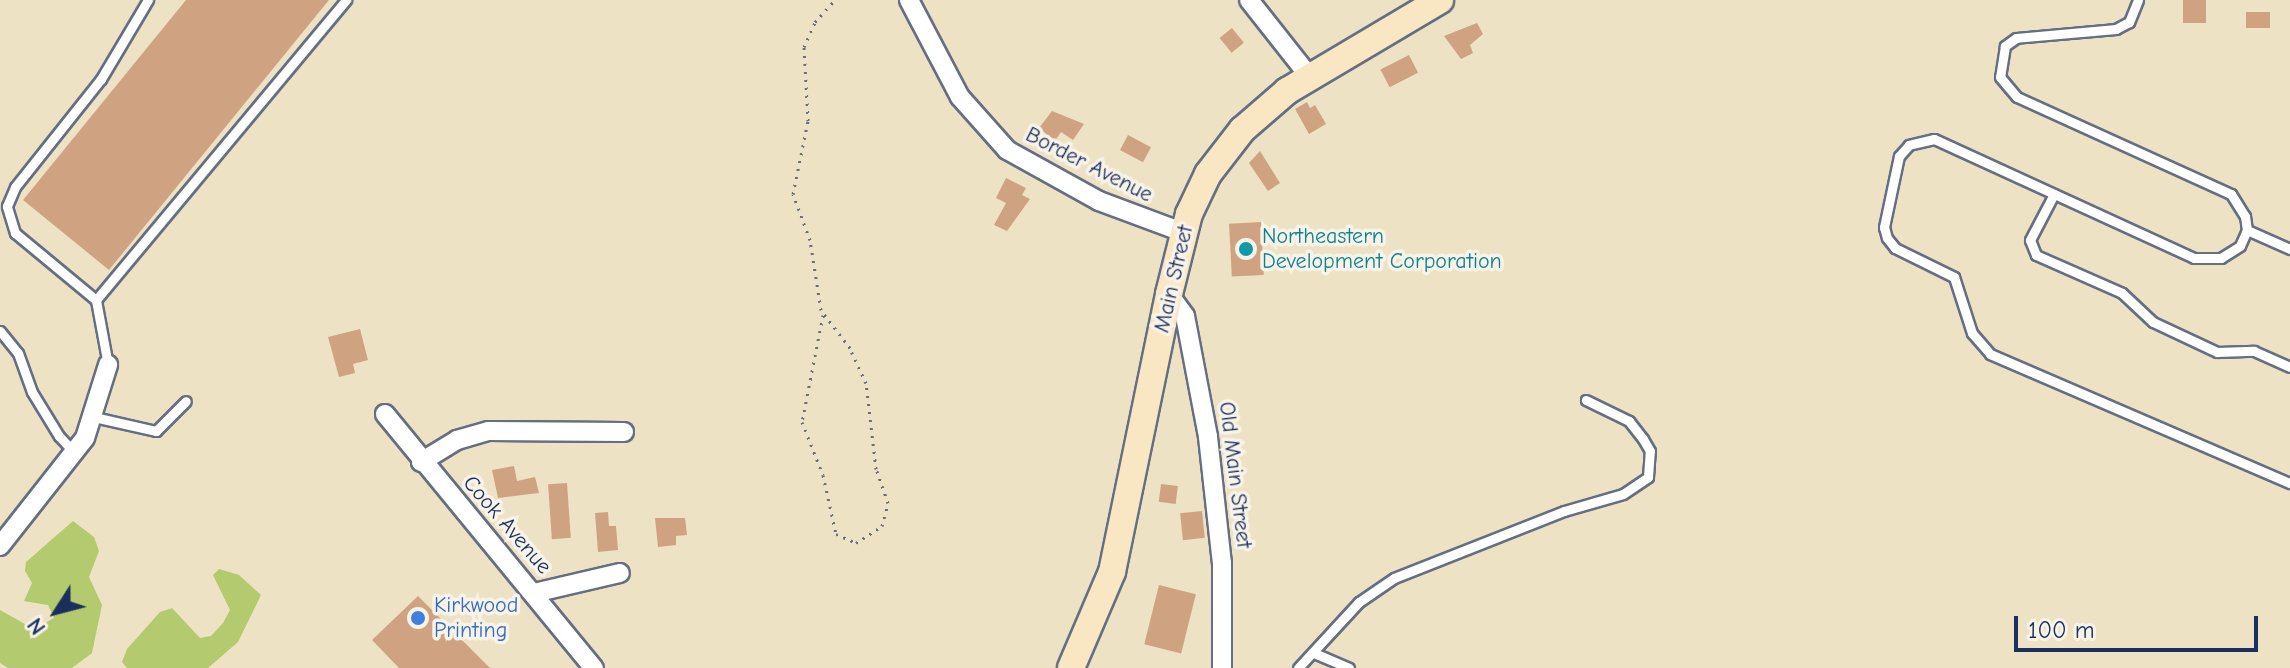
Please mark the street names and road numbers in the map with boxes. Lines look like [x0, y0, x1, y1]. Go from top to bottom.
street label: Border Avenue [1021, 122, 1157, 208]
street label: Main Street [1149, 223, 1199, 335]
street label: Old Main Street [1213, 400, 1257, 550]
street label: Cook Avenue [457, 470, 557, 580]

